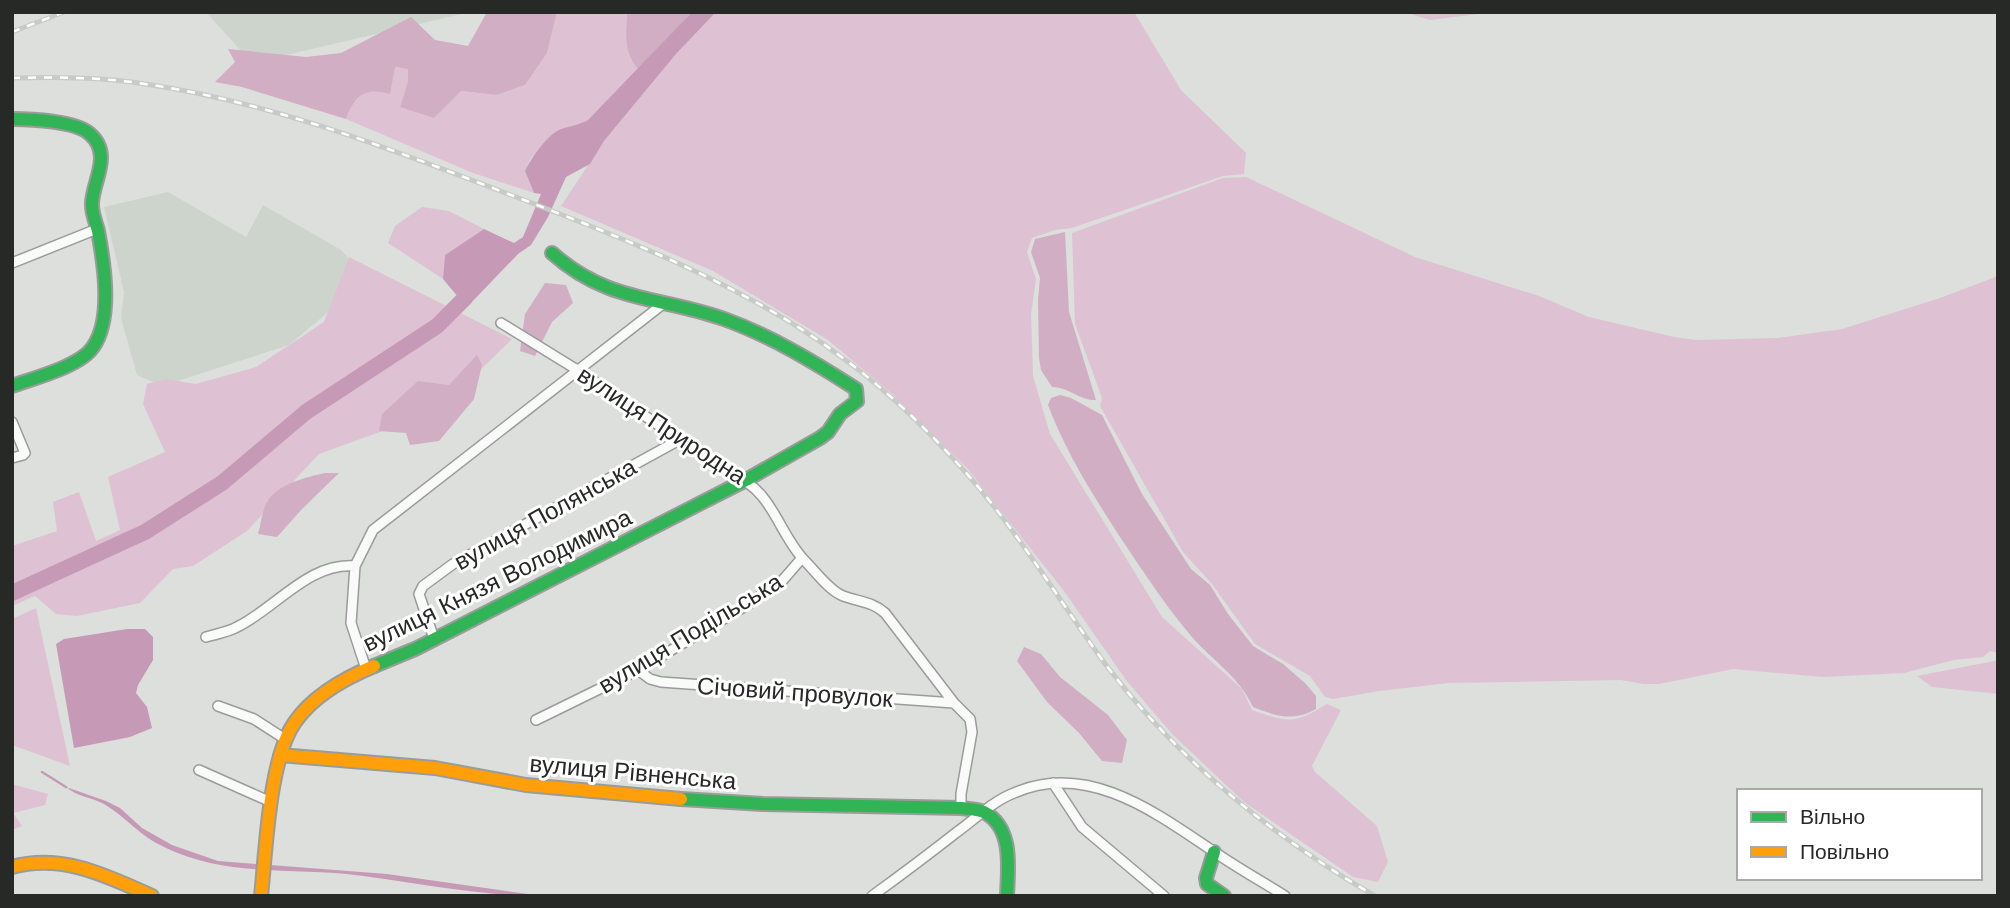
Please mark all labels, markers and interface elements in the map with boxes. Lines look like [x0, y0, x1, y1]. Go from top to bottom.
street label: вулиця Природна [573, 360, 752, 490]
street label: вулиця Полянська [449, 452, 641, 575]
street label: вулиця Князя Володимира [358, 503, 636, 657]
street label: вулиця Подільська [593, 567, 787, 698]
street label: Січовий провулок [696, 672, 894, 712]
street label: вулиця Рівненська [529, 750, 738, 795]
legend [1737, 789, 1982, 880]
text: Вільно [1800, 805, 1865, 828]
text: Повільно [1800, 840, 1889, 863]

